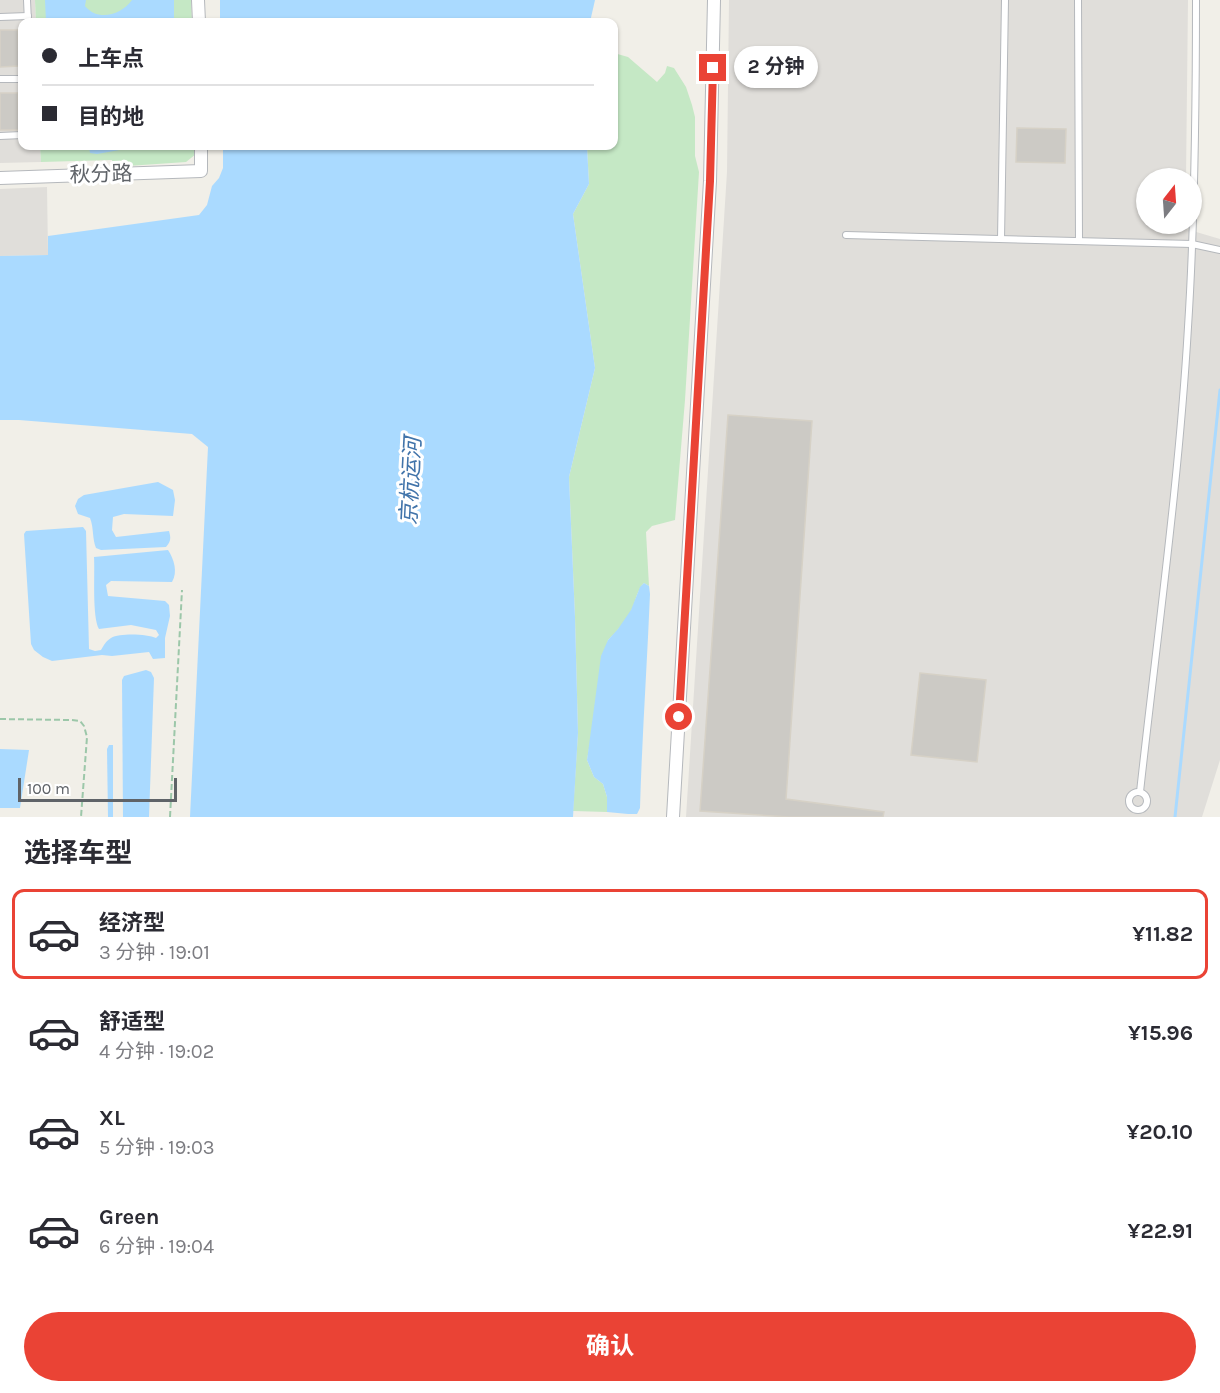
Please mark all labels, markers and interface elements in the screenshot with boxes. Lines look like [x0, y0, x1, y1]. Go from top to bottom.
text: 上车点 [78, 46, 144, 72]
callout: 2 分钟 [734, 47, 818, 89]
route end [699, 54, 726, 81]
text: 2 分钟 [747, 55, 805, 78]
text: 目的地 [78, 104, 144, 130]
street label: 秋分路 [69, 161, 133, 187]
north arrow [1136, 168, 1202, 234]
map controls [1136, 168, 1202, 234]
water label: 京杭运河 [396, 432, 426, 526]
route start [665, 703, 692, 730]
scale bar [18, 775, 177, 802]
text: 100 m [27, 779, 70, 798]
text: 选择车型 [24, 837, 132, 869]
icon: car [27, 907, 81, 961]
text: 经济型 [99, 910, 165, 936]
text: ¥11.82 [1132, 921, 1193, 947]
text: 3 分钟 · 19:01 [99, 941, 210, 964]
icon: car [27, 1006, 81, 1060]
text: 舒适型 [99, 1009, 165, 1035]
text: ¥15.96 [1128, 1020, 1193, 1046]
text: 4 分钟 · 19:02 [99, 1040, 214, 1063]
icon: car [27, 1105, 81, 1159]
text: XL [99, 1105, 125, 1131]
text: ¥20.10 [1126, 1119, 1193, 1145]
text: 5 分钟 · 19:03 [99, 1136, 215, 1159]
icon: car [27, 1204, 81, 1258]
text: Green [99, 1204, 160, 1230]
text: ¥22.91 [1127, 1218, 1193, 1244]
text: 6 分钟 · 19:04 [99, 1235, 214, 1258]
button: 确认 [24, 1312, 1196, 1381]

